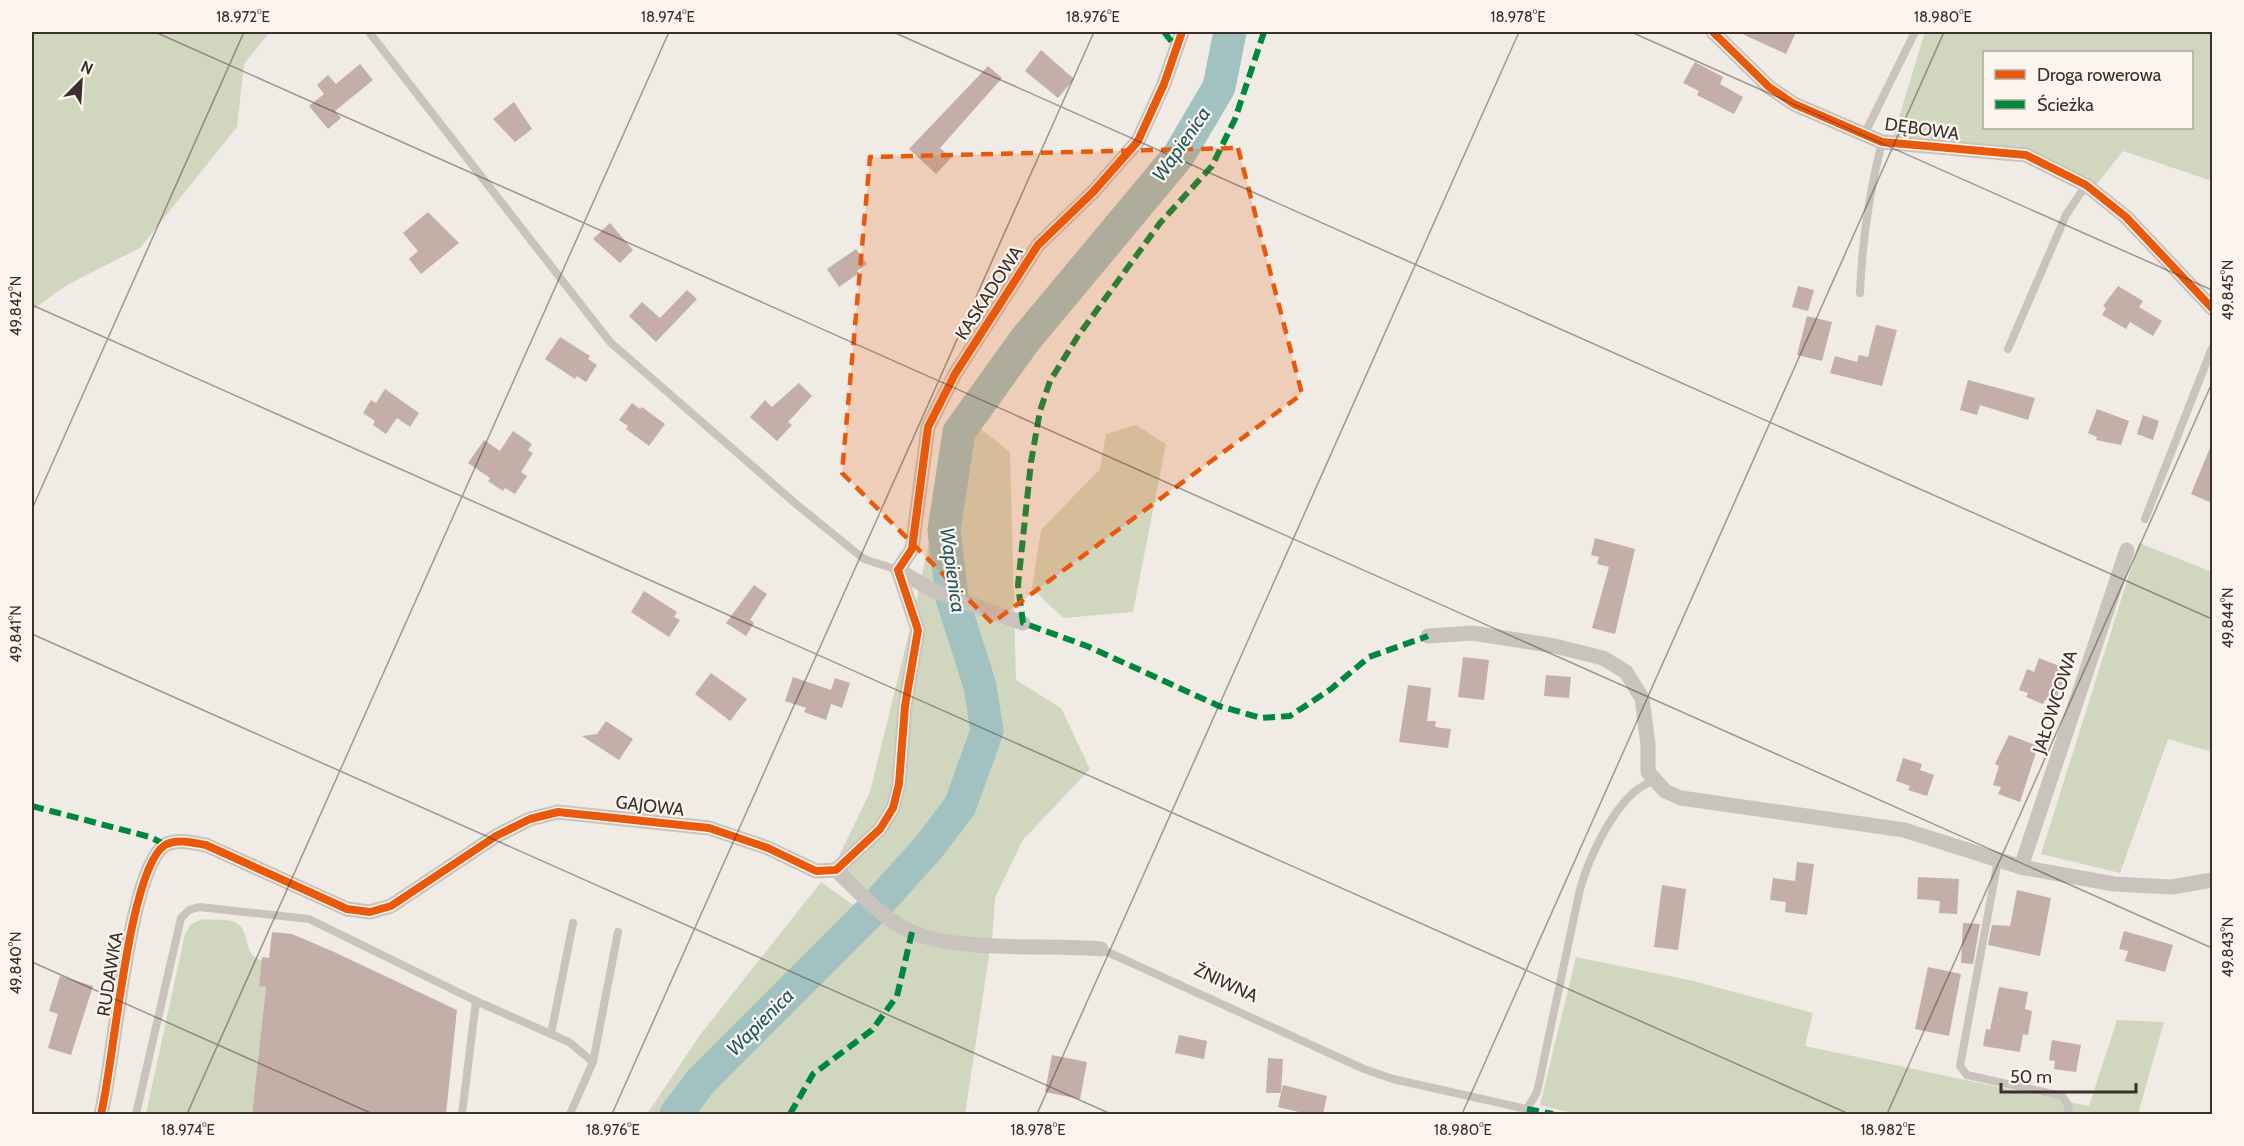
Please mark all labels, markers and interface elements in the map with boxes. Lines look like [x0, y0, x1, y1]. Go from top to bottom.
text: 18.972°E [216, 8, 270, 26]
text: 18.974°E [641, 8, 695, 26]
text: 18.976°E [1066, 8, 1120, 26]
text: 18.978°E [1491, 8, 1545, 26]
text: 18.980°E [1914, 8, 1972, 26]
north arrow [51, 51, 111, 111]
legend [1983, 51, 2193, 129]
text: N [78, 57, 96, 79]
text: Droga rowerowa [2037, 64, 2162, 86]
text: Ścieżka [2037, 94, 2094, 116]
water label: Wapienica [1147, 102, 1215, 186]
street label: DĘBOWA [1883, 113, 1961, 145]
street label: KASKADOWA [951, 242, 1027, 344]
text: 49.845°N [2219, 260, 2237, 320]
text: 49.842°N [7, 276, 25, 336]
water label: Wapienica [935, 526, 971, 614]
text: 49.844°N [2219, 587, 2237, 649]
text: 49.841°N [7, 605, 25, 663]
street label: JAŁOWCOWA [2028, 648, 2082, 757]
street label: GAJOWA [614, 791, 686, 821]
text: 49.843°N [2219, 917, 2237, 977]
street label: RUDAWKA [92, 930, 128, 1018]
text: 49.840°N [7, 931, 25, 995]
street label: ŻNIWNA [1191, 959, 1261, 1007]
water label: Wapienica [721, 983, 799, 1061]
scale bar [2001, 1056, 2136, 1094]
text: 50 m [2010, 1066, 2052, 1088]
text: 18.974°E [161, 1121, 215, 1139]
text: 18.976°E [586, 1121, 640, 1139]
text: 18.978°E [1011, 1121, 1065, 1139]
text: 18.980°E [1434, 1121, 1492, 1139]
text: 18.982°E [1860, 1121, 1916, 1139]

